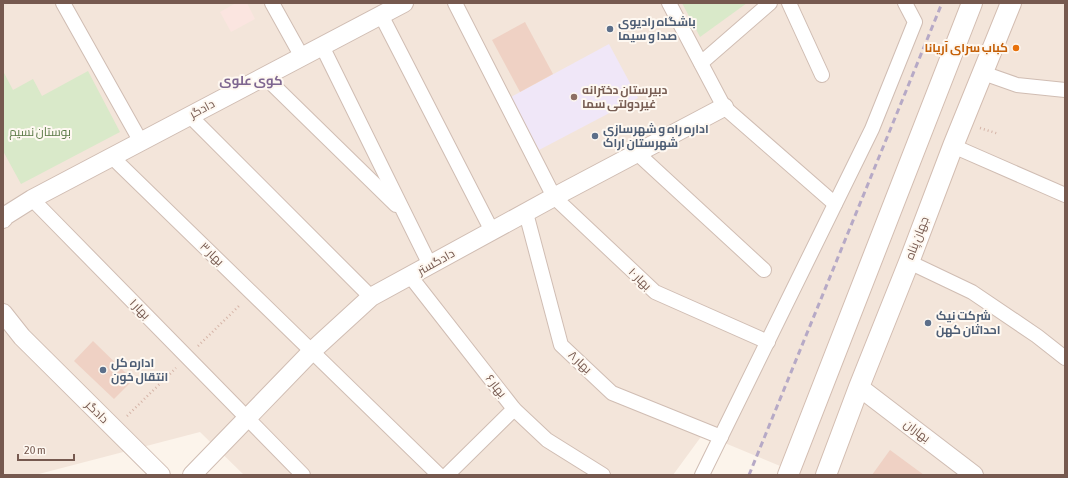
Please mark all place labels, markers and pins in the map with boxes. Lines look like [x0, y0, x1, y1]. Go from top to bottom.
place label: باشگاه رادیوی صدا و سیما [618, 15, 696, 44]
marker: باشگاه رادیوی صدا و سیما [605, 24, 615, 34]
place label: کباب سرای آریانا [924, 41, 1008, 56]
marker: کباب سرای آریانا [1011, 43, 1021, 53]
place label: دبیرستان دخترانه غیردولتی سما [582, 83, 668, 112]
marker: دبیرستان دخترانه غیردولتی سما [569, 92, 579, 102]
place label: اداره راه و شهرسازی شهرستان اراک [603, 122, 709, 151]
marker: اداره راه و شهرسازی شهرستان اراک [590, 131, 600, 141]
place label: شرکت نیک احداثان کهن [936, 309, 1001, 338]
marker: شرکت نیک احداثان کهن [923, 318, 933, 328]
place label: اداره کل انتقال خون [111, 356, 168, 385]
marker: اداره کل انتقال خون [98, 365, 108, 375]

